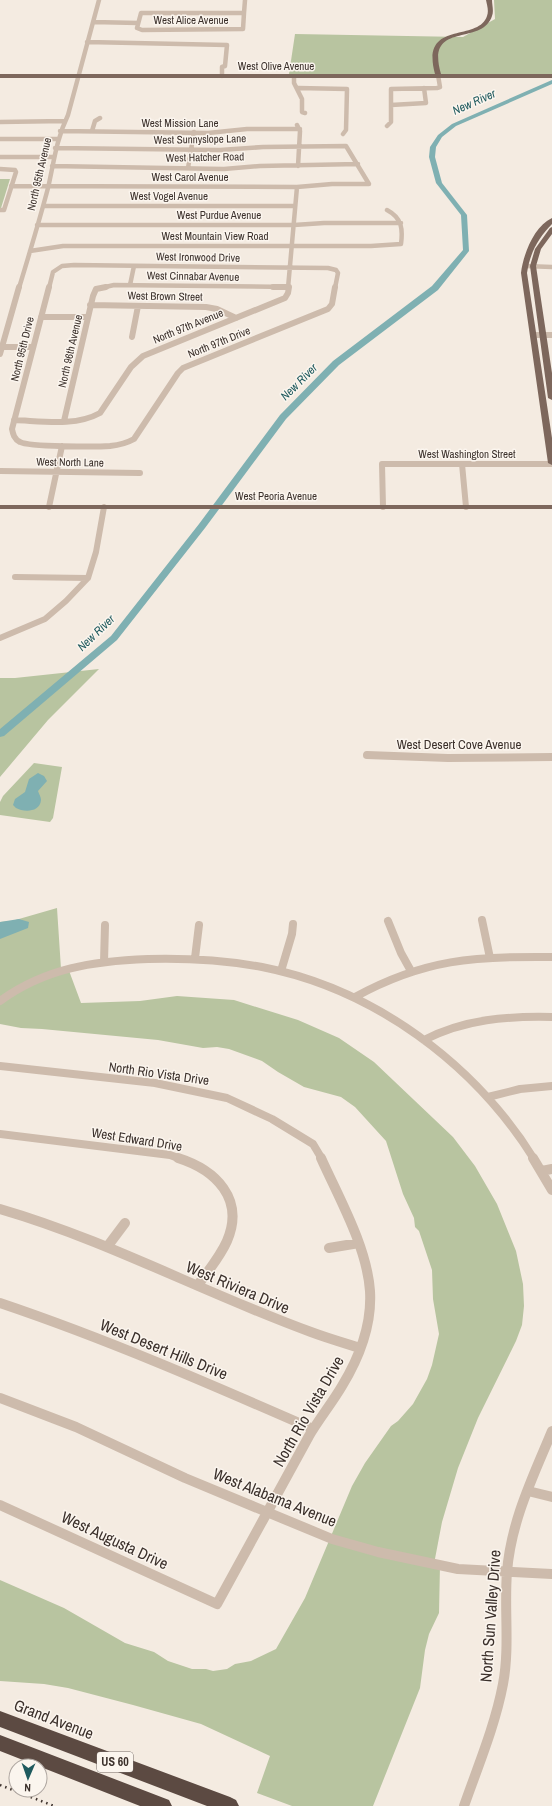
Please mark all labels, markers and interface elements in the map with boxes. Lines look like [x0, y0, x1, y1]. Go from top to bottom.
street label: West Alice Avenue [154, 13, 228, 27]
street label: West Olive Avenue [238, 59, 314, 73]
water label: New River [450, 85, 499, 119]
street label: West Mission Lane [141, 116, 219, 130]
street label: West Sunnyslope Lane [154, 131, 246, 147]
street label: North 95th Avenue [24, 136, 54, 212]
street label: West Hatcher Road [166, 149, 244, 165]
street label: West Carol Avenue [152, 170, 228, 184]
street label: West Vogel Avenue [130, 189, 208, 203]
street label: West Purdue Avenue [177, 208, 261, 222]
street label: West Mountain View Road [162, 229, 269, 243]
street label: West Ironwood Drive [156, 249, 240, 265]
street label: West Cinnabar Avenue [147, 268, 239, 284]
street label: West Brown Street [127, 288, 203, 304]
street label: North 97th Avenue [151, 306, 225, 346]
street label: North 96th Avenue [55, 313, 85, 389]
street label: North 95th Drive [7, 315, 37, 383]
street label: North 97th Drive [186, 323, 252, 361]
water label: New River [277, 360, 321, 404]
street label: West Washington Street [418, 447, 516, 461]
street label: West North Lane [36, 454, 104, 470]
street label: West Peoria Avenue [235, 489, 317, 503]
water label: New River [74, 611, 119, 655]
street label: West Desert Cove Avenue [397, 736, 521, 753]
street label: North Rio Vista Drive [108, 1058, 210, 1089]
street label: West Edward Drive [90, 1124, 184, 1155]
street label: West Riviera Drive [183, 1255, 293, 1319]
street label: West Desert Hills Drive [97, 1313, 231, 1385]
street label: North Rio Vista Drive [267, 1352, 349, 1470]
street label: West Alabama Avenue [210, 1462, 340, 1532]
street label: West Augusta Drive [58, 1506, 172, 1574]
street label: North Sun Valley Drive [474, 1549, 506, 1683]
street label: Grand Avenue [11, 1694, 97, 1744]
road number: US 60 [97, 1752, 133, 1772]
north arrow [8, 1758, 48, 1798]
text: N [24, 1781, 31, 1795]

